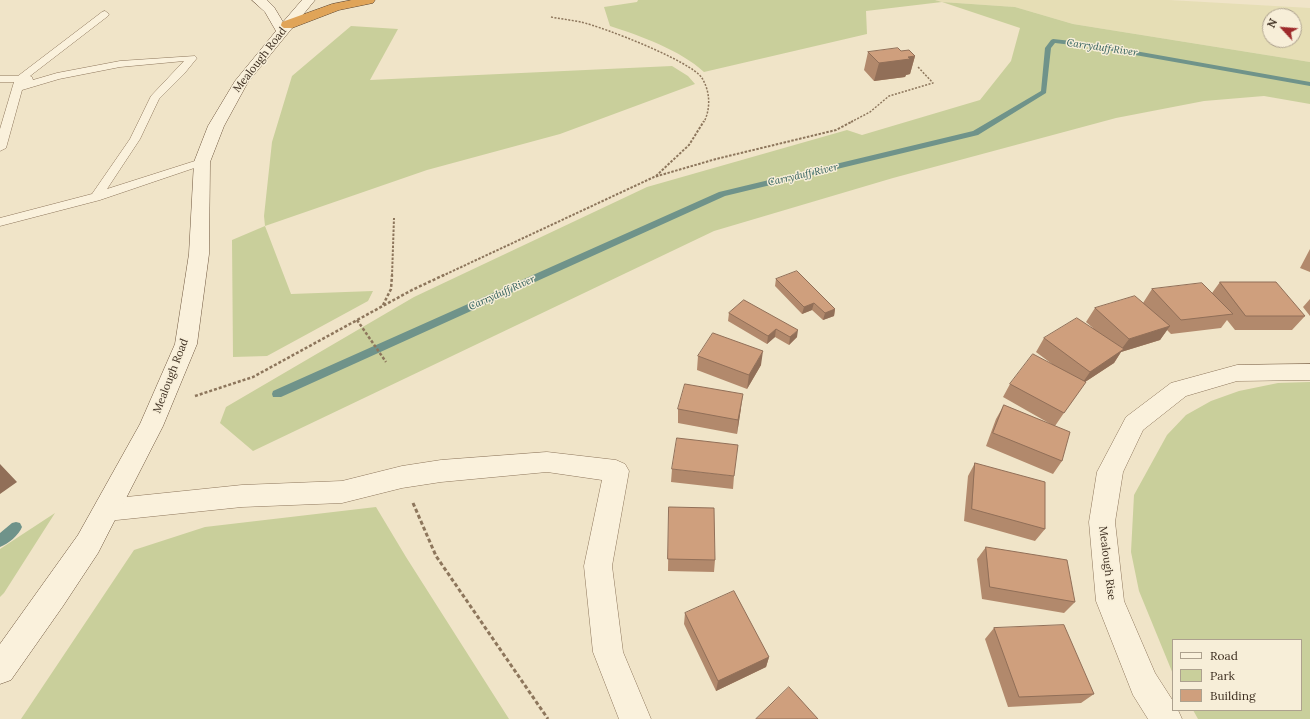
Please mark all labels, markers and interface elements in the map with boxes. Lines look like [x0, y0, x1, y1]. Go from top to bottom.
north arrow [1262, 8, 1302, 48]
text: N [1264, 16, 1280, 30]
street label: Mealough Road [230, 25, 290, 95]
water label: Carryduff River [1066, 37, 1138, 59]
water label: Carryduff River [767, 161, 839, 189]
water label: Carryduff River [467, 273, 537, 313]
street label: Mealough Road [151, 337, 191, 415]
street label: Mealough Rise [1096, 525, 1118, 601]
legend [1172, 639, 1302, 711]
text: Road [1210, 648, 1238, 663]
text: Park [1210, 668, 1235, 683]
text: Building [1210, 688, 1256, 703]

